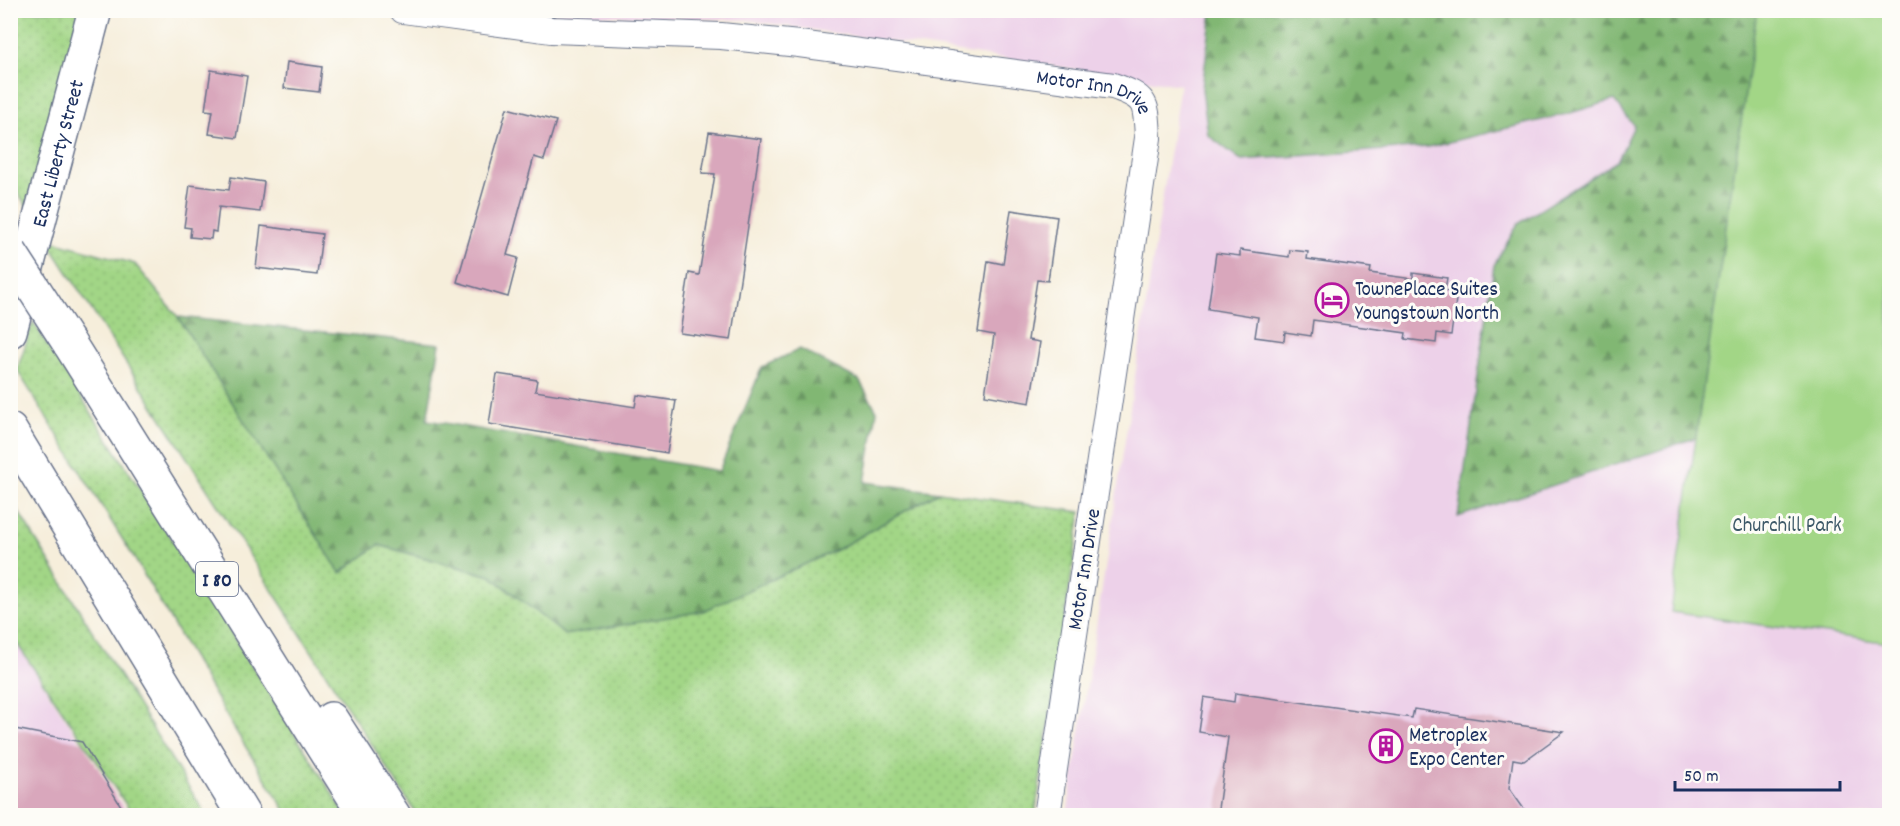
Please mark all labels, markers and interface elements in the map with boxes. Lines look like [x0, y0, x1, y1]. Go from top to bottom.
street label: Motor Inn Drive [1034, 64, 1158, 118]
street label: East Liberty Street [26, 77, 94, 231]
place label: TownePlace Suites Youngstown North [1355, 276, 1499, 330]
hotel icon: TownePlace Suites Youngstown North [1314, 282, 1350, 318]
street label: Motor Inn Drive [1062, 507, 1110, 632]
park label: Churchill Park [1732, 512, 1842, 542]
road number: I 80 [196, 562, 238, 596]
place label: Metroplex Expo Center [1409, 722, 1504, 776]
building icon: Metroplex Expo Center [1368, 728, 1404, 764]
scale bar [1675, 754, 1840, 792]
text: 50 m [1684, 765, 1719, 790]

